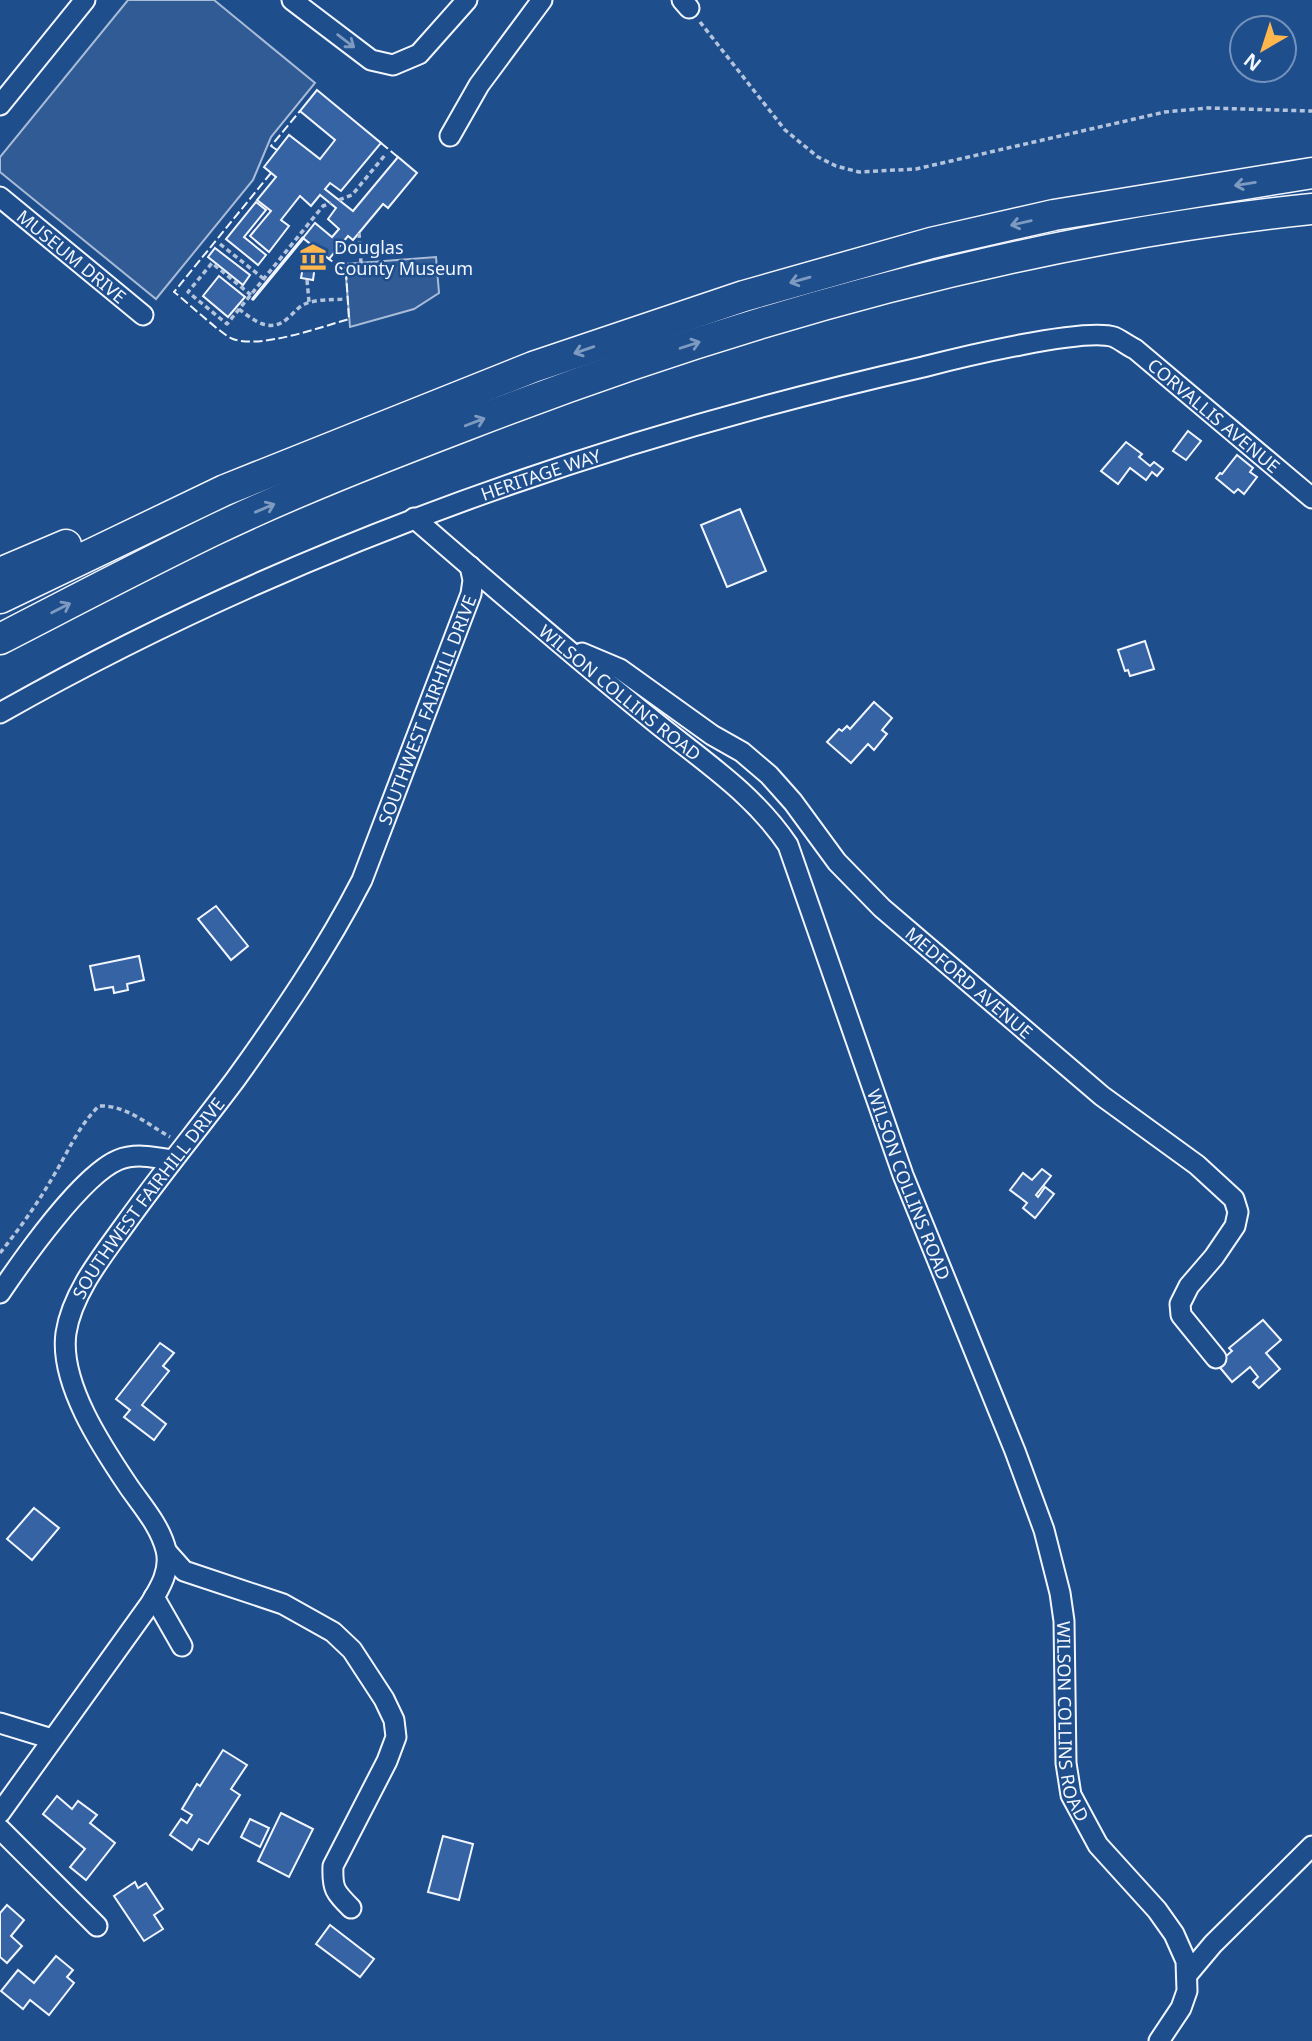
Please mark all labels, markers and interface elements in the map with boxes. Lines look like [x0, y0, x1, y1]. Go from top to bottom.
north arrow [1228, 14, 1298, 84]
one-way arrow [337, 34, 355, 49]
text: N [1238, 47, 1266, 77]
one-way arrow [1234, 178, 1256, 191]
street label: MUSEUM DRIVE [12, 204, 131, 308]
one-way arrow [1010, 217, 1032, 230]
place label: Douglas County Museum [334, 235, 473, 280]
museum icon: Douglas County Museum [298, 242, 328, 272]
one-way arrow [790, 274, 812, 287]
one-way arrow [678, 338, 700, 350]
one-way arrow [573, 344, 595, 357]
street label: CORVALLIS AVENUE [1143, 353, 1285, 478]
one-way arrow [464, 414, 486, 427]
street label: HERITAGE WAY [477, 443, 604, 506]
one-way arrow [254, 501, 275, 514]
street label: SOUTHWEST FAIRHILL DRIVE [372, 592, 482, 828]
one-way arrow [50, 601, 71, 615]
street label: WILSON COLLINS ROAD [534, 619, 706, 766]
street label: MEDFORD AVENUE [900, 921, 1038, 1044]
street label: WILSON COLLINS ROAD [862, 1086, 956, 1283]
street label: SOUTHWEST FAIRHILL DRIVE [67, 1092, 230, 1303]
street label: WILSON COLLINS ROAD [1052, 1621, 1095, 1826]

